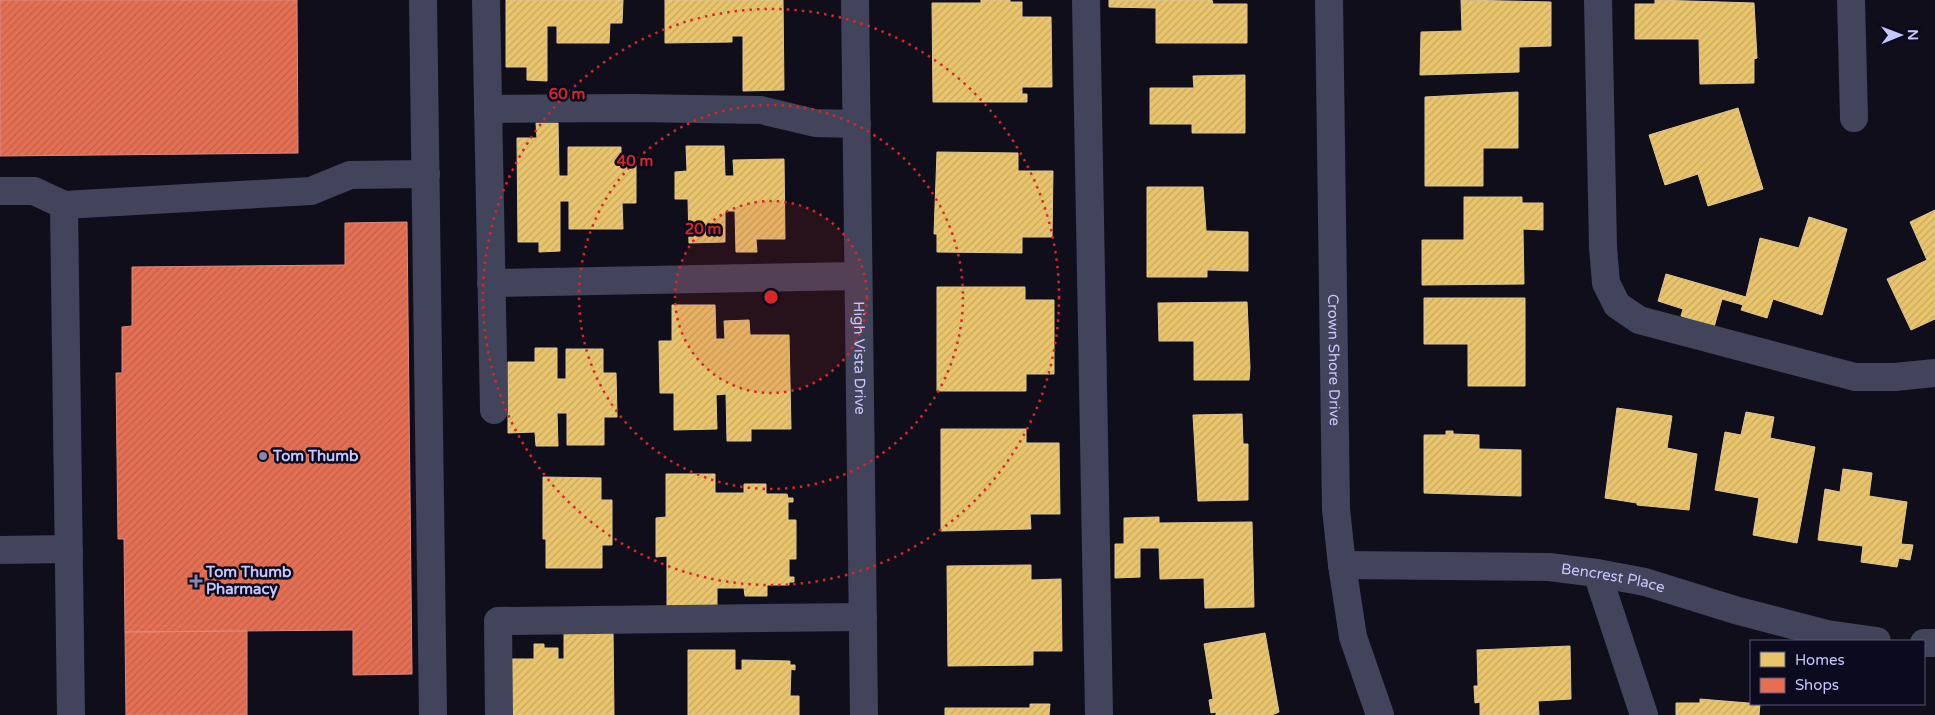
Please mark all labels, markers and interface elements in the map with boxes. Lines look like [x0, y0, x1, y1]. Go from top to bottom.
north arrow [1875, 10, 1925, 60]
text: N [1904, 29, 1921, 41]
text: 60 m [549, 85, 585, 103]
text: 40 m [617, 152, 653, 170]
text: 20 m [685, 220, 721, 238]
centre of rings [762, 288, 780, 306]
street label: Crown Shore Drive [1324, 294, 1344, 426]
street label: High Vista Drive [850, 301, 869, 415]
place label: Tom Thumb [272, 447, 359, 465]
marker: Tom Thumb [257, 450, 269, 462]
street label: Bencrest Place [1560, 560, 1667, 597]
place label: Tom Thumb Pharmacy [205, 563, 292, 599]
marker: Tom Thumb Pharmacy [190, 575, 202, 587]
legend [1750, 640, 1925, 705]
text: Homes [1795, 651, 1845, 669]
text: Shops [1795, 676, 1839, 694]

